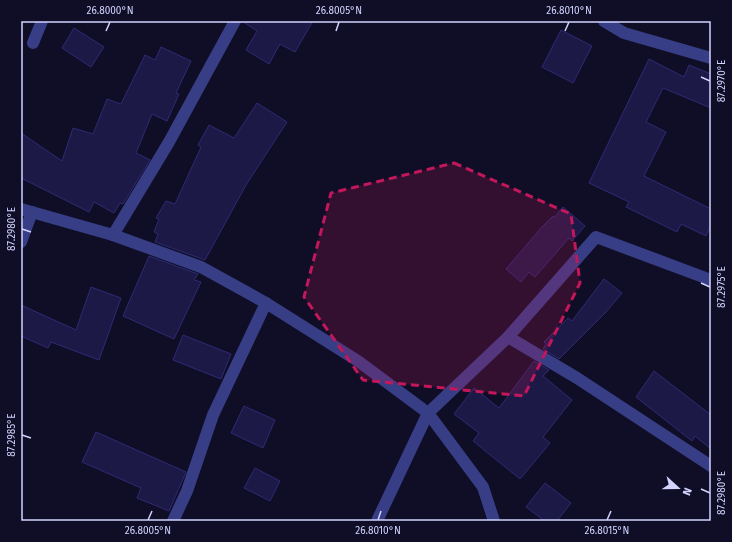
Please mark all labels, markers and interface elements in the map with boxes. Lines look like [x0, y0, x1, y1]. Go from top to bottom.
text: 26.8000°N [87, 5, 134, 17]
text: 26.8005°N [316, 5, 362, 17]
text: 26.8010°N [546, 5, 592, 17]
text: 87.2970°E [716, 60, 728, 102]
text: 87.2980°E [6, 207, 18, 251]
text: 87.2975°E [716, 266, 728, 308]
text: 87.2985°E [6, 413, 18, 457]
north arrow [658, 468, 698, 508]
text: 87.2980°E [716, 471, 728, 515]
text: N [679, 486, 694, 497]
text: 26.8005°N [125, 525, 171, 537]
text: 26.8010°N [355, 525, 401, 537]
text: 26.8015°N [585, 525, 629, 537]

